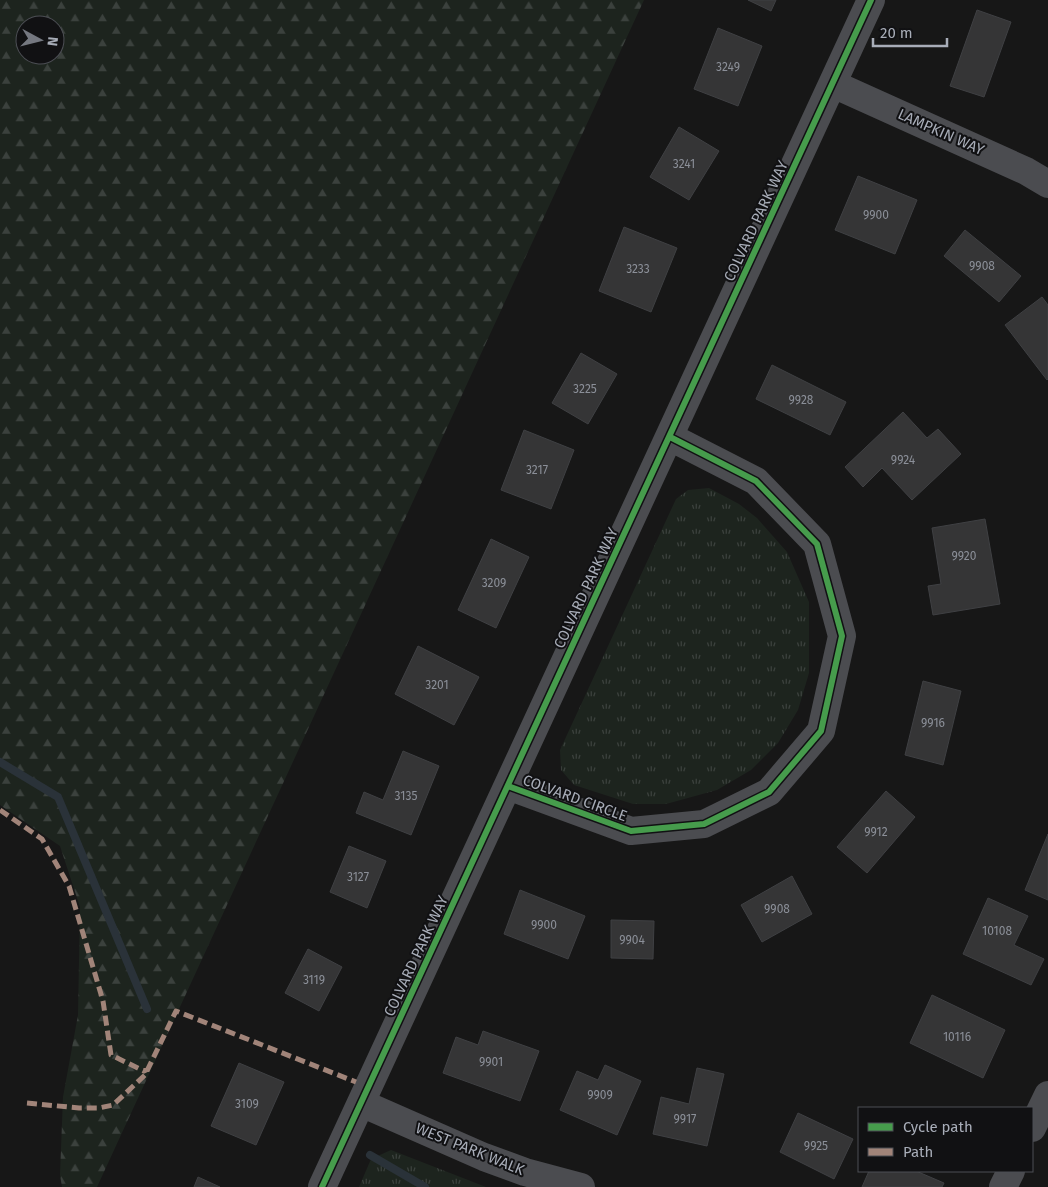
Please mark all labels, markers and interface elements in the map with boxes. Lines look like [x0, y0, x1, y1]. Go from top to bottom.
north arrow [15, 15, 65, 65]
scale bar [873, 15, 947, 47]
text: 20 m [880, 24, 913, 42]
text: N [43, 36, 61, 47]
house number: 3249 [716, 60, 740, 74]
street label: LAMPKIN WAY [895, 105, 988, 159]
house number: 3241 [673, 157, 695, 171]
street label: COLVARD PARK WAY [720, 157, 792, 284]
house number: 9900 [863, 208, 889, 222]
house number: 9908 [969, 259, 995, 273]
house number: 3233 [626, 262, 650, 276]
house number: 3225 [573, 382, 597, 396]
house number: 9928 [789, 393, 814, 407]
house number: 9924 [891, 453, 916, 467]
house number: 3217 [526, 463, 548, 477]
street label: COLVARD PARK WAY [550, 524, 622, 651]
house number: 9920 [952, 549, 977, 563]
house number: 3209 [482, 576, 506, 590]
house number: 3201 [425, 678, 449, 692]
house number: 9916 [921, 716, 945, 730]
street label: COLVARD CIRCLE [520, 771, 630, 825]
house number: 3135 [395, 789, 417, 803]
house number: 9912 [864, 825, 888, 839]
house number: 3127 [347, 870, 369, 884]
street label: COLVARD PARK WAY [380, 892, 452, 1019]
house number: 9908 [764, 902, 790, 916]
house number: 9900 [531, 918, 557, 932]
house number: 10108 [982, 924, 1012, 938]
house number: 9904 [619, 933, 645, 947]
house number: 3119 [303, 973, 325, 987]
house number: 10116 [943, 1030, 971, 1044]
house number: 9901 [479, 1055, 503, 1069]
house number: 9909 [587, 1088, 613, 1102]
house number: 3109 [235, 1097, 259, 1111]
legend [858, 1107, 1033, 1172]
house number: 9917 [674, 1112, 696, 1126]
text: Cycle path [903, 1118, 973, 1136]
street label: WEST PARK WALK [413, 1119, 527, 1179]
house number: 9925 [804, 1139, 828, 1153]
text: Path [903, 1143, 933, 1161]

